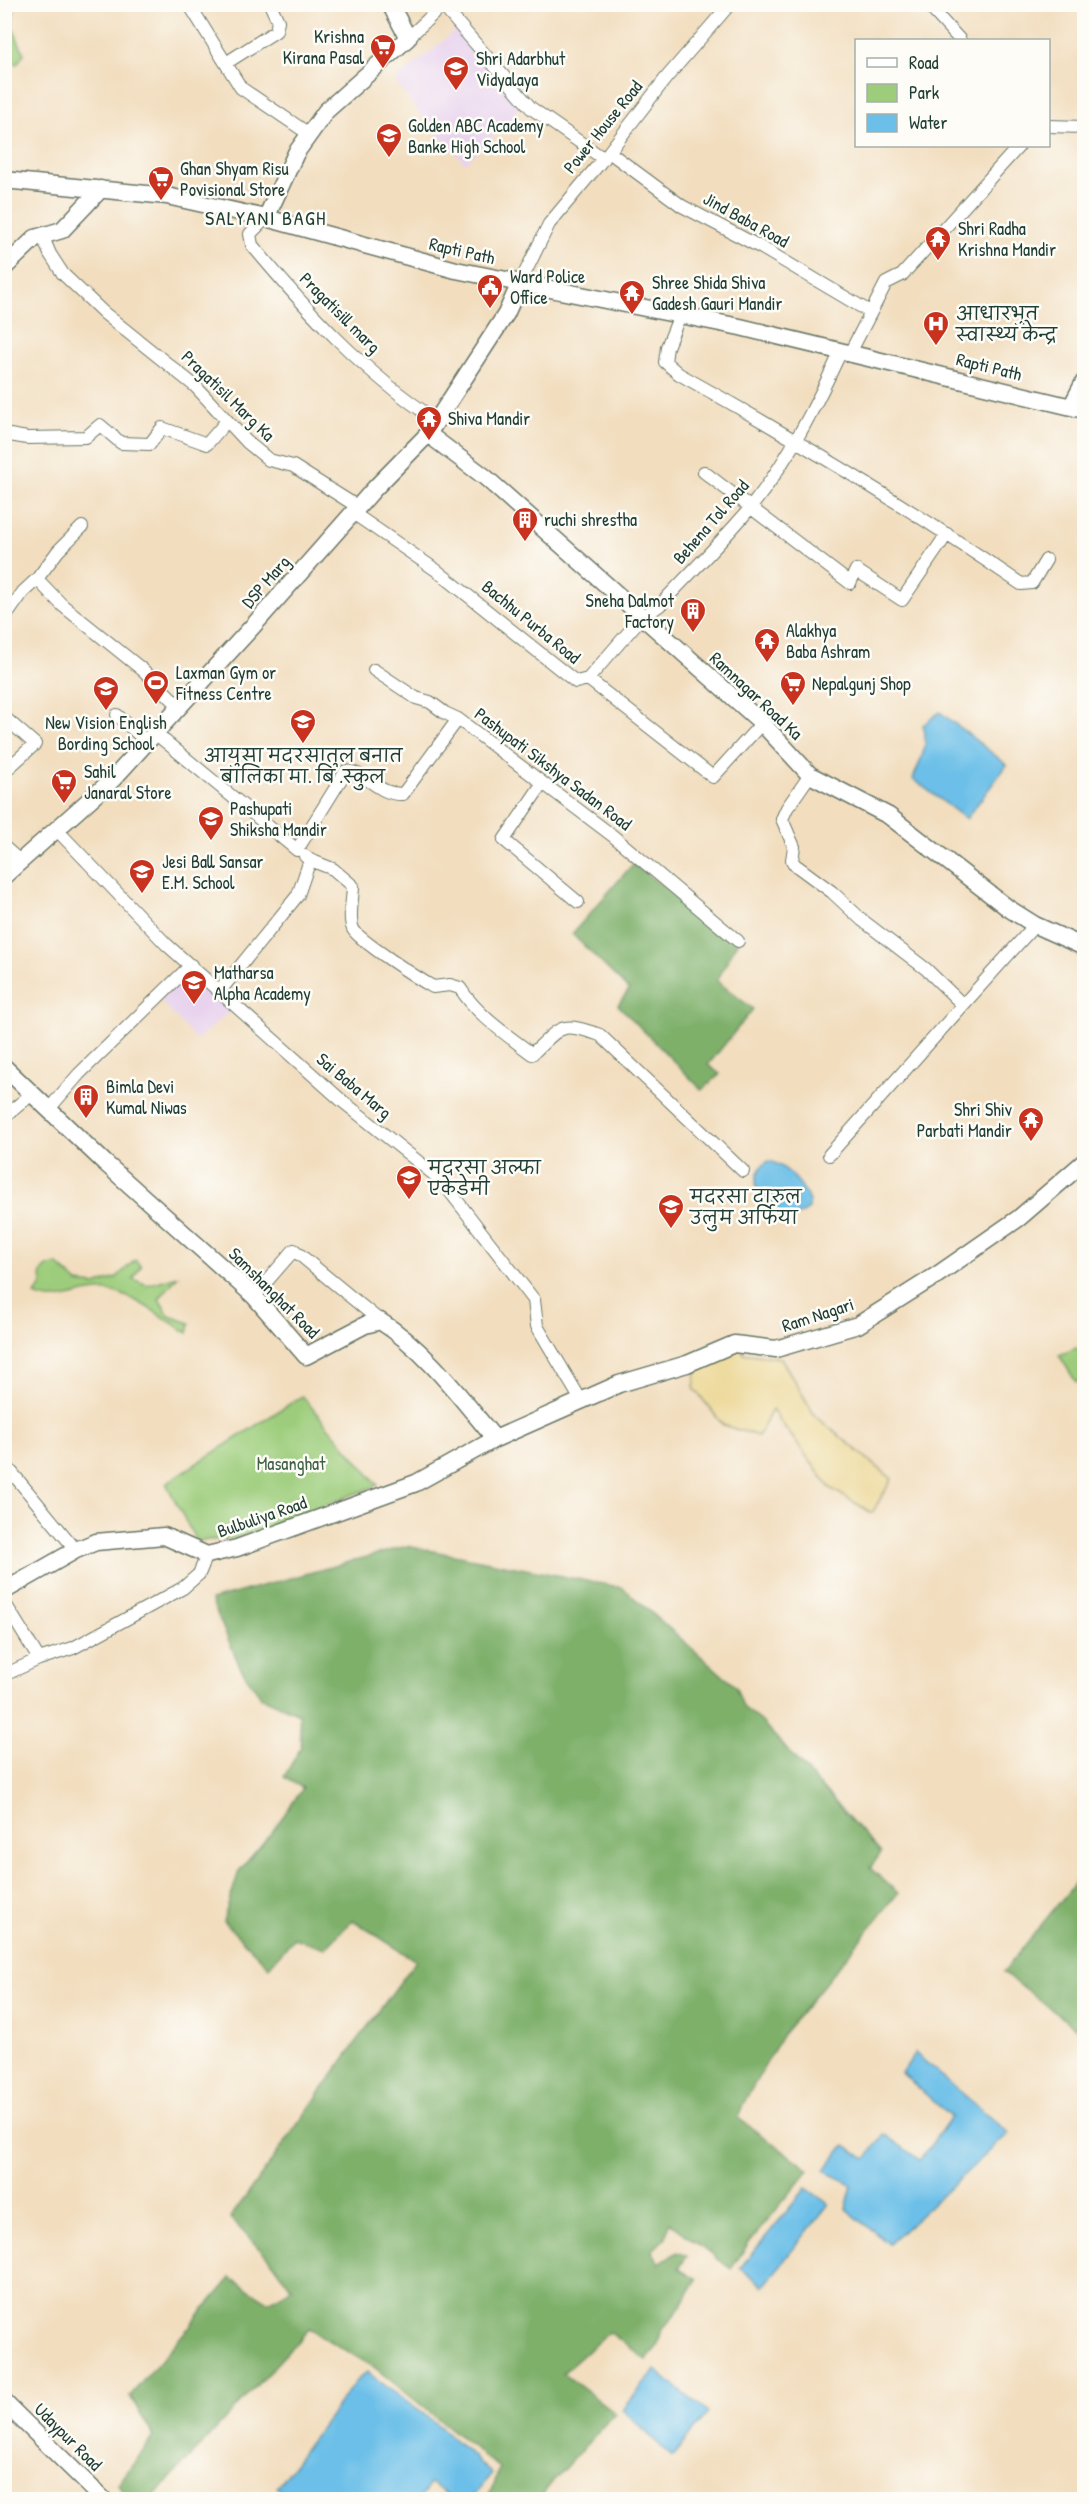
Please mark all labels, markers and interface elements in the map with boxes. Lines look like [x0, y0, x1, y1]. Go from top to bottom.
place label: Krishna Kirana Pasal [283, 24, 364, 70]
supermarket icon: Krishna Kirana Pasal [368, 32, 398, 70]
legend [855, 39, 1050, 147]
place label: Shri Adarbhut Vidyalaya [476, 46, 566, 92]
text: Road [909, 50, 939, 75]
school or university icon: Shri Adarbhut Vidyalaya [441, 54, 471, 92]
street label: Power House Road [557, 75, 648, 178]
text: Park [909, 80, 940, 105]
text: Water [909, 110, 947, 135]
place label: Golden ABC Academy Banke High School [408, 113, 544, 159]
school or university icon: Golden ABC Academy Banke High School [374, 121, 404, 159]
place label: Ghan Shyam Risu Povisional Store [180, 156, 289, 202]
supermarket icon: Ghan Shyam Risu Povisional Store [146, 164, 176, 202]
street label: Jind Baba Road [699, 186, 794, 253]
district label: SALYANI BAGH [205, 204, 327, 231]
place label: Shri Radha Krishna Mandir [958, 216, 1056, 262]
temple icon: Shri Radha Krishna Mandir [923, 224, 953, 262]
street label: Rapti Path [427, 231, 498, 270]
place label: Ward Police Office [510, 264, 585, 310]
street label: Pragatisill marg [294, 267, 386, 359]
place label: Shree Shida Shiva Gadesh Gauri Mandir [652, 270, 782, 316]
public building icon: Ward Police Office [475, 272, 505, 310]
temple icon: Shree Shida Shiva Gadesh Gauri Mandir [617, 278, 647, 316]
place label: आधारभुत स्वास्थ्य केन्द्र [955, 301, 1058, 347]
hospital icon: आधारभुत स्वास्थ्य केन्द्र [921, 309, 951, 347]
street label: Pragatisil Marg Ka [176, 345, 281, 447]
street label: Rapti Path [954, 346, 1025, 387]
temple icon: Shiva Mandir [414, 404, 444, 442]
place label: Shiva Mandir [448, 406, 530, 431]
street label: Behena Tol Road [667, 474, 754, 569]
building icon: ruchi shrestha [510, 505, 540, 543]
place label: ruchi shrestha [544, 507, 637, 532]
street label: DSP Marg [236, 550, 296, 613]
street label: Bachhu Purba Road [477, 574, 586, 669]
place label: Sneha Dalmot Factory [586, 588, 675, 634]
building icon: Sneha Dalmot Factory [678, 596, 708, 634]
place label: Alakhya Baba Ashram [786, 618, 870, 664]
temple icon: Alakhya Baba Ashram [752, 626, 782, 664]
street label: Ramnagar Road Ka [704, 646, 808, 745]
place label: Laxman Gym or Fitness Centre [175, 660, 276, 706]
sports icon: Laxman Gym or Fitness Centre [141, 668, 171, 706]
supermarket icon: Nepalgunj Shop [778, 669, 808, 707]
place label: Nepalgunj Shop [812, 671, 911, 696]
school or university icon: New Vision English Bording School [91, 674, 121, 712]
street label: Pashupati Sikshya Sadan Road [470, 701, 637, 836]
school or university icon: आयुसा मदरसातुल बनात बालिका मा. बि .स्कुल [288, 707, 318, 745]
place label: New Vision English Bording School [45, 710, 167, 756]
place label: आयुसा मदरसातुल बनात बालिका मा. बि .स्कुल [203, 743, 404, 791]
place label: Sahil Janaral Store [84, 759, 172, 805]
supermarket icon: Sahil Janaral Store [49, 767, 79, 805]
place label: Pashupati Shiksha Mandir [230, 796, 327, 842]
school or university icon: Pashupati Shiksha Mandir [196, 804, 226, 842]
place label: Jesi Ball Sansar E.M. School [162, 849, 263, 895]
school or university icon: Jesi Ball Sansar E.M. School [127, 857, 157, 895]
place label: Matharsa Alpha Academy [214, 960, 311, 1006]
school or university icon: Matharsa Alpha Academy [179, 968, 209, 1006]
street label: Sai Baba Marg [311, 1047, 397, 1124]
place label: Bimla Devi Kumal Niwas [106, 1074, 187, 1120]
building icon: Bimla Devi Kumal Niwas [71, 1082, 101, 1120]
place label: Shri Shiv Parbati Mandir [917, 1097, 1012, 1143]
temple icon: Shri Shiv Parbati Mandir [1016, 1105, 1046, 1143]
place label: मदरसा अल्फा एकेडेमी [427, 1155, 543, 1201]
school or university icon: मदरसा अल्फा एकेडेमी [394, 1163, 424, 1201]
place label: मदरसा दारुल उलुम अर्फिया [689, 1184, 803, 1232]
school or university icon: मदरसा दारुल उलुम अर्फिया [656, 1192, 686, 1230]
street label: Samshanghat Road [223, 1241, 326, 1344]
street label: Ram Nagari [779, 1291, 857, 1338]
park label: Masanghat [257, 1451, 326, 1476]
street label: Bulbuliya Road [214, 1490, 310, 1543]
street label: Udaypur Road [29, 2397, 108, 2476]

